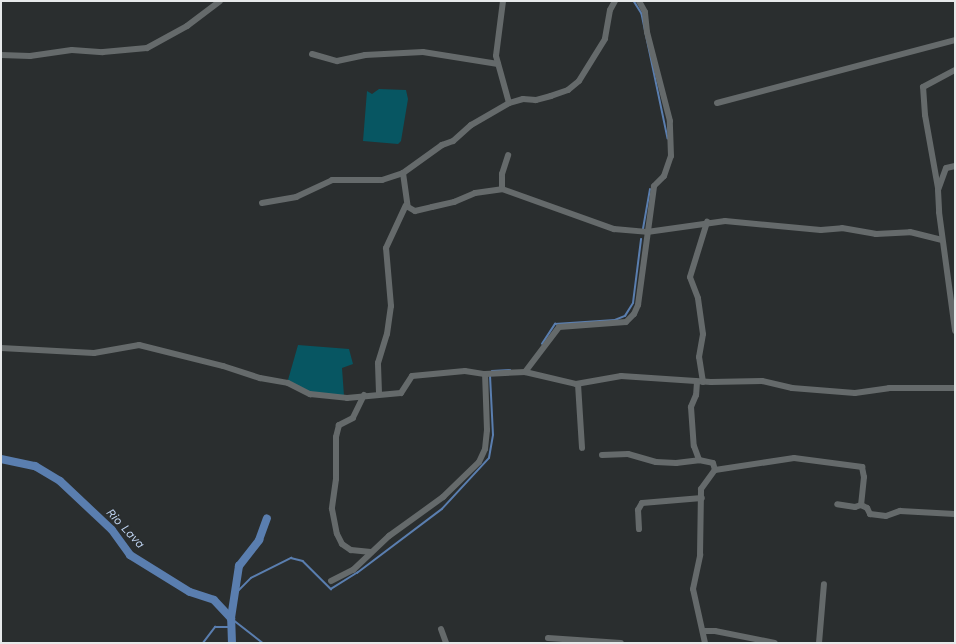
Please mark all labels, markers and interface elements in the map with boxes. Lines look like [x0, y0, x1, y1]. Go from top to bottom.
water label: Rio Lava [103, 506, 147, 552]

